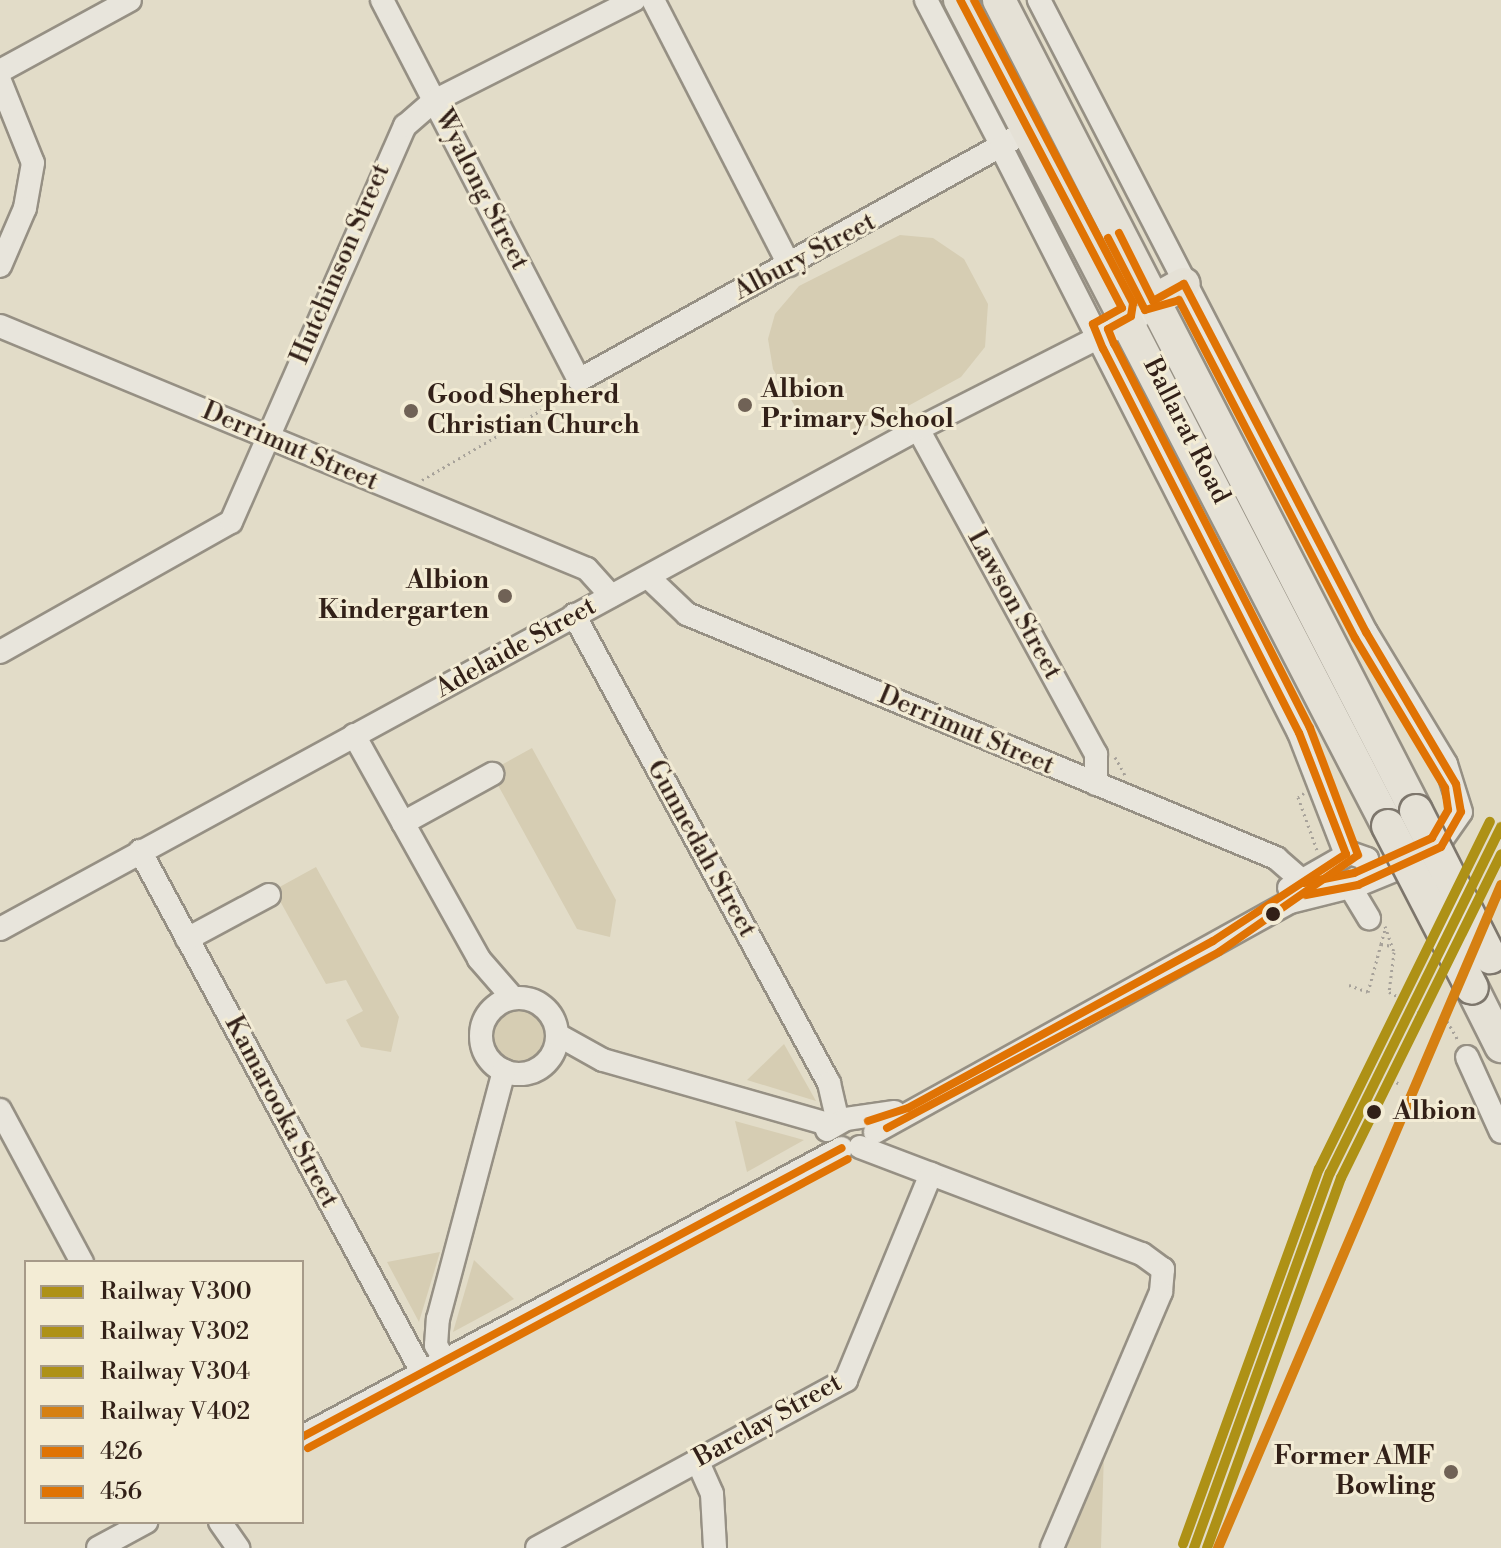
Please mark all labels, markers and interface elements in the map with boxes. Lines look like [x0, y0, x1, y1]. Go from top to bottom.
street label: Wyalong Street [427, 105, 535, 275]
street label: Hutchinson Street [285, 159, 397, 369]
street label: Albury Street [729, 207, 881, 307]
street label: Ballarat Road [1136, 353, 1236, 509]
place label: Albion Primary School [761, 374, 954, 436]
place label: Good Shepherd Christian Church [427, 380, 639, 442]
street label: Derrimut Street [197, 396, 383, 498]
marker: Albion Primary School [736, 396, 754, 414]
marker: Good Shepherd Christian Church [402, 402, 420, 420]
street label: Lawson Street [960, 525, 1068, 685]
place label: Albion Kindergarten [318, 565, 489, 626]
marker: Albion Kindergarten [496, 587, 514, 605]
street label: Adelaide Street [430, 591, 602, 705]
street label: Derrimut Street [873, 680, 1059, 782]
street label: Gunnedah Street [639, 755, 763, 943]
unlabelled marker [1265, 906, 1281, 922]
street label: Kamarooka Street [217, 1011, 345, 1213]
place label: Albion [1393, 1096, 1476, 1128]
marker: Albion [1362, 1100, 1386, 1124]
legend [24, 1260, 304, 1524]
text: Railway V300 [100, 1277, 252, 1307]
text: Railway V302 [100, 1317, 249, 1347]
text: Railway V304 [100, 1357, 250, 1387]
street label: Barclay Street [688, 1367, 848, 1475]
text: Railway V402 [100, 1397, 250, 1427]
text: 426 [100, 1437, 143, 1467]
place label: Former AMF Bowling [1274, 1441, 1435, 1502]
marker: Former AMF Bowling [1442, 1463, 1460, 1481]
text: 456 [100, 1477, 142, 1507]

